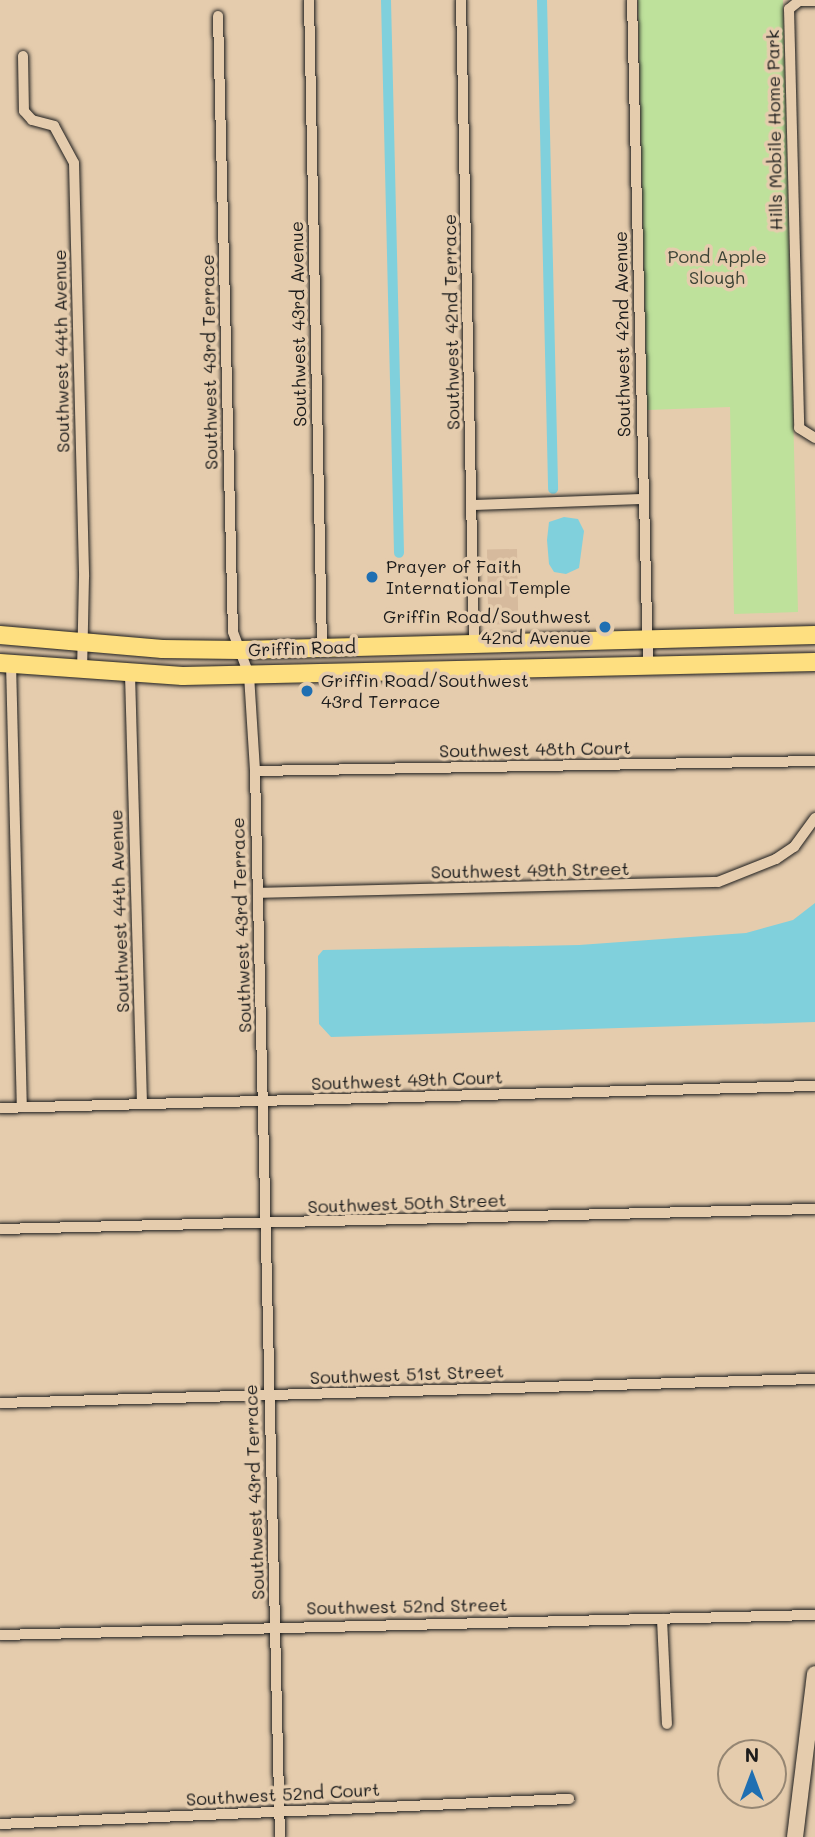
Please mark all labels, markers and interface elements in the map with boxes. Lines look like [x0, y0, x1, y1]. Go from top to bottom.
street label: Hills Mobile Home Park [761, 29, 787, 231]
street label: Southwest 42nd Terrace [438, 214, 464, 430]
street label: Southwest 43rd Avenue [285, 221, 311, 427]
street label: Southwest 42nd Avenue [609, 231, 635, 437]
park label: Pond Apple Slough [667, 246, 767, 288]
street label: Southwest 44th Avenue [48, 249, 74, 453]
street label: Southwest 43rd Terrace [196, 254, 222, 470]
place label: Prayer of Faith International Temple [386, 556, 571, 598]
marker: Prayer of Faith International Temple [364, 569, 380, 585]
place label: Griffin Road/Southwest 42nd Avenue [383, 606, 591, 648]
marker: Griffin Road/Southwest 42nd Avenue [597, 619, 613, 635]
street label: Griffin Road [248, 635, 356, 661]
place label: Griffin Road/Southwest 43rd Terrace [321, 670, 529, 712]
marker: Griffin Road/Southwest 43rd Terrace [299, 683, 315, 699]
street label: Southwest 48th Court [439, 737, 631, 761]
street label: Southwest 44th Avenue [105, 809, 133, 1013]
street label: Southwest 43rd Terrace [226, 817, 256, 1033]
street label: Southwest 49th Street [431, 857, 629, 883]
street label: Southwest 49th Court [311, 1066, 503, 1094]
street label: Southwest 50th Street [307, 1189, 507, 1217]
street label: Southwest 51st Street [309, 1360, 505, 1388]
street label: Southwest 43rd Terrace [239, 1384, 269, 1600]
street label: Southwest 52nd Street [306, 1593, 508, 1619]
north arrow [717, 1739, 787, 1809]
text: N [745, 1742, 759, 1767]
street label: Southwest 52nd Court [185, 1778, 381, 1810]

